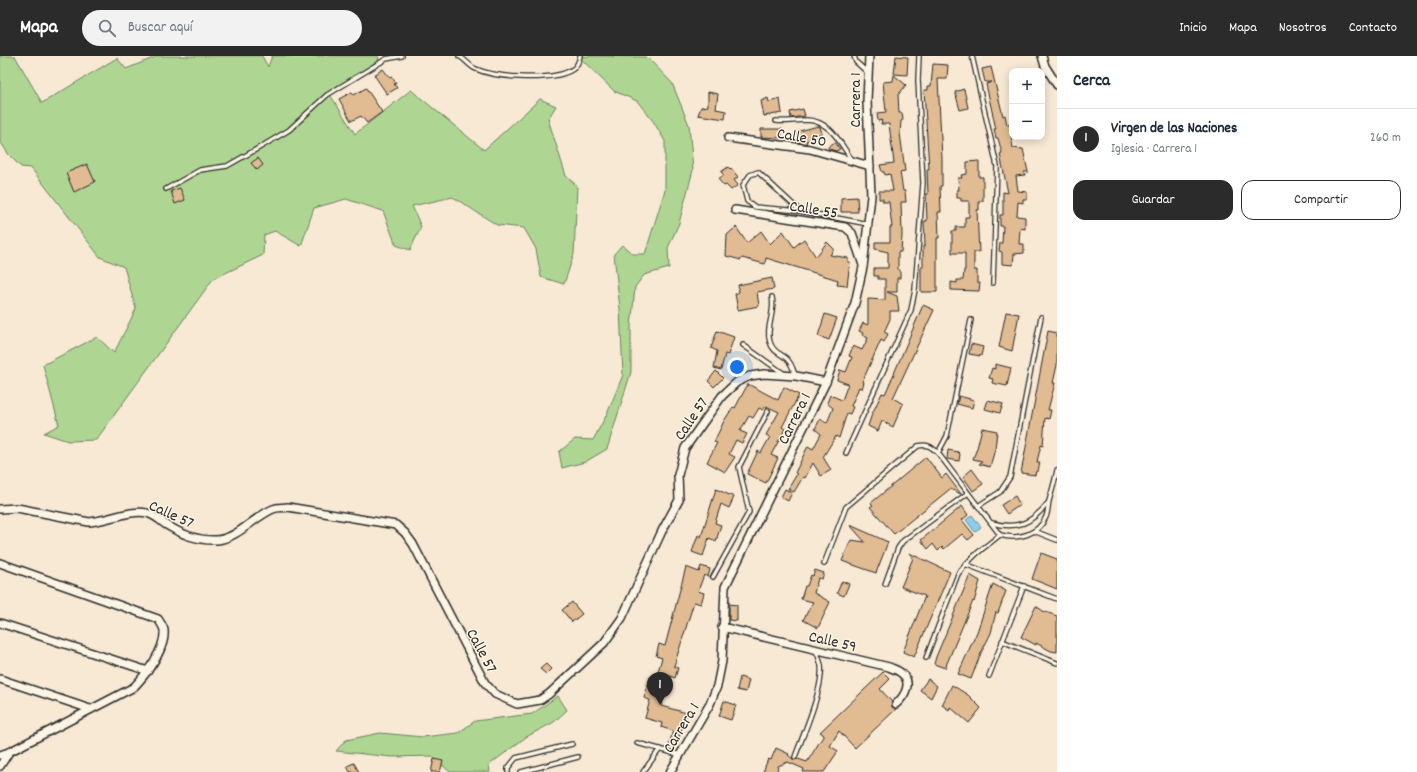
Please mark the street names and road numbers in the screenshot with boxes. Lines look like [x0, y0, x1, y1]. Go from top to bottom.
street label: Carrera 1 [845, 73, 868, 127]
street label: Calle 50 [775, 123, 828, 154]
street label: Calle 55 [788, 195, 839, 226]
street label: Carrera 1 [773, 389, 818, 449]
street label: Calle 57 [669, 393, 715, 445]
street label: Calle 57 [145, 495, 197, 535]
street label: Calle 57 [460, 625, 502, 677]
street label: Calle 59 [806, 626, 859, 659]
street label: Carrera 1 [658, 699, 706, 758]

